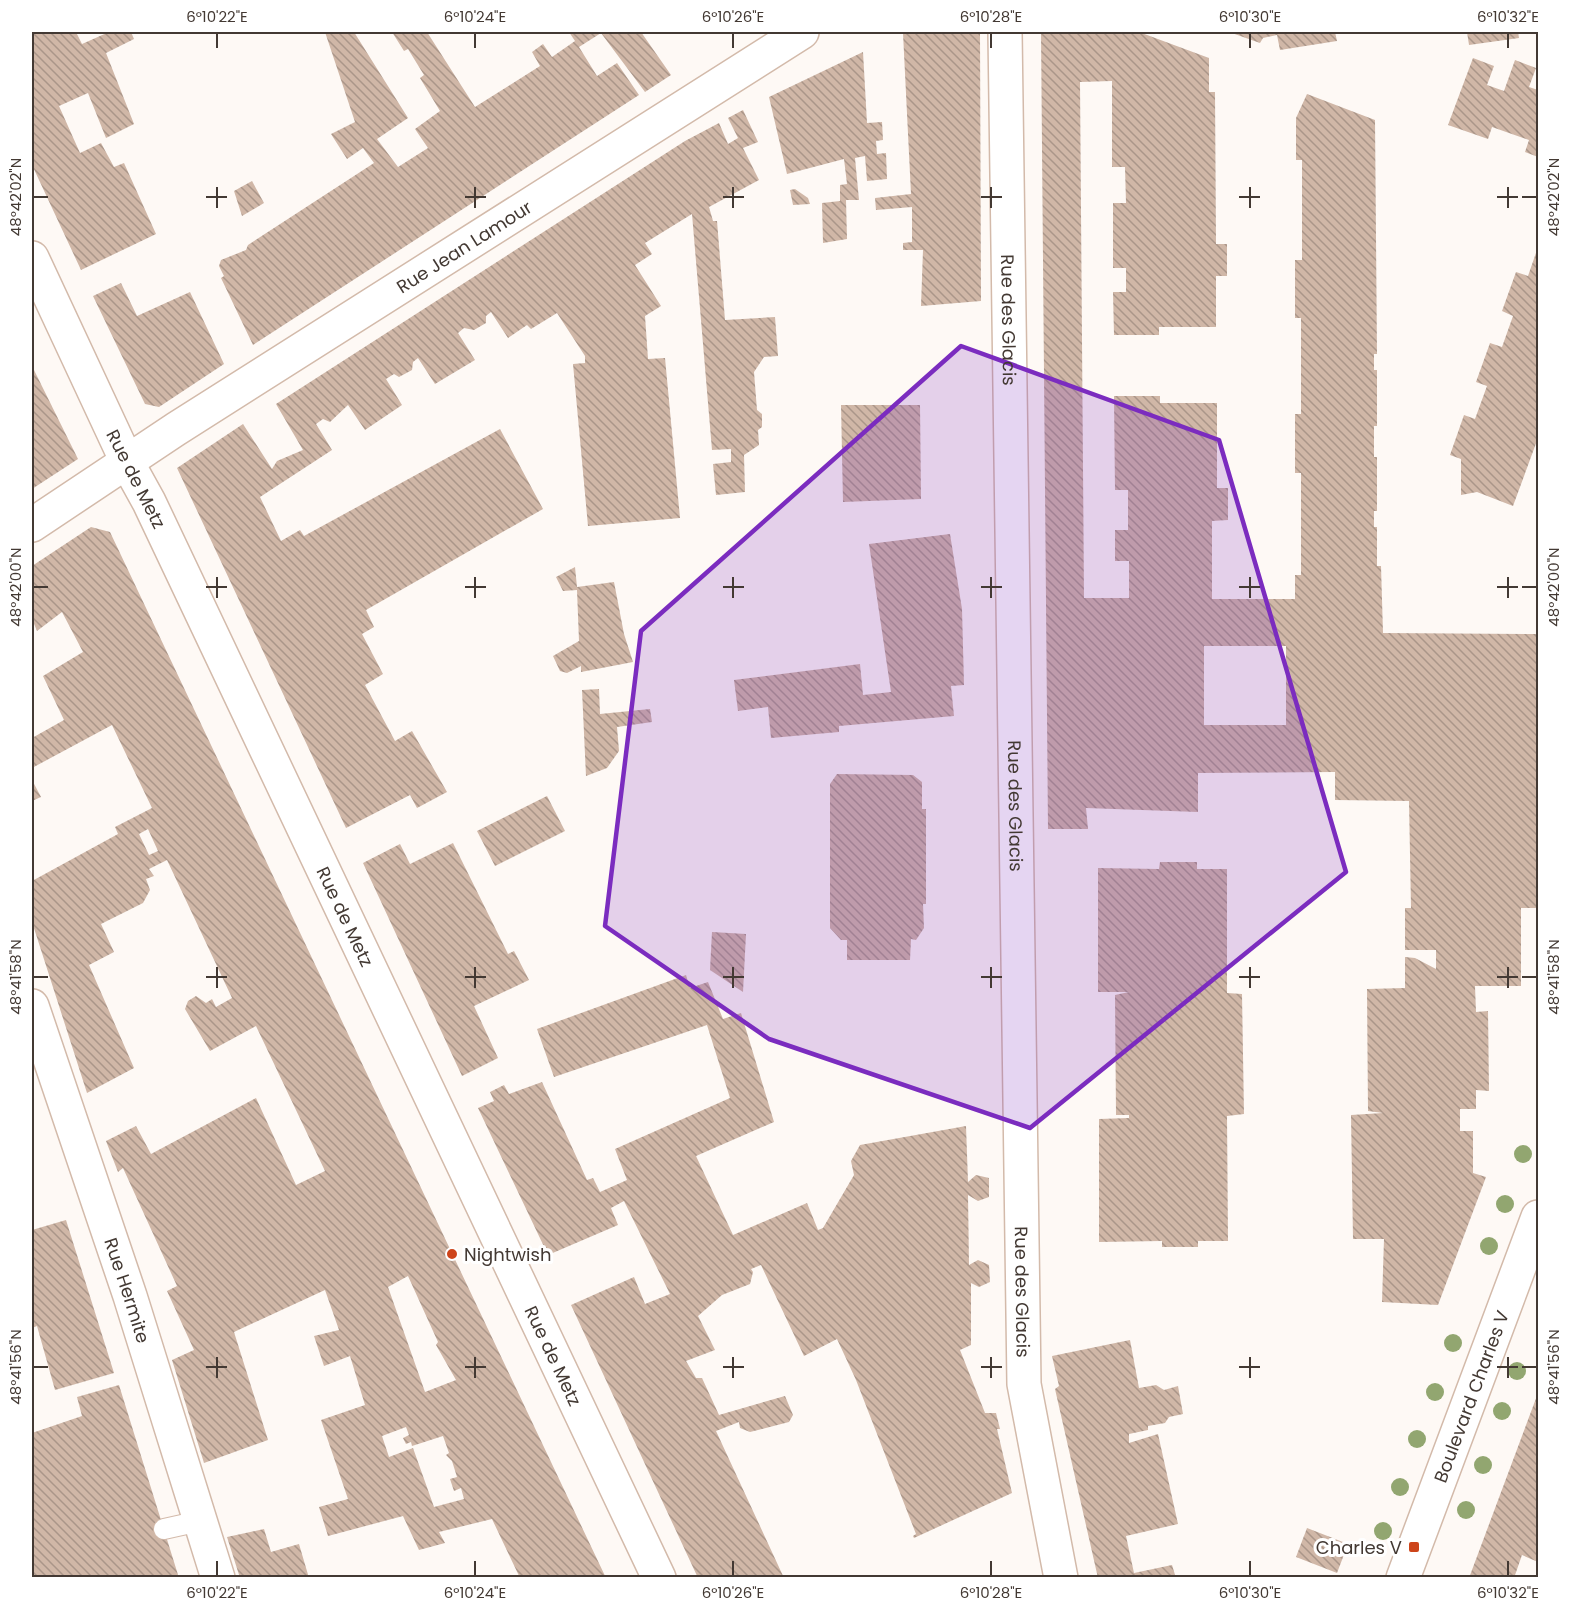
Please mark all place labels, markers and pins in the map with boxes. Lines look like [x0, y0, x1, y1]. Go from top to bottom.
place label: Nightwish [464, 1242, 551, 1267]
marker: Nightwish [445, 1247, 459, 1261]
place label: Charles V [1316, 1535, 1402, 1560]
marker: Charles V [1407, 1540, 1421, 1554]

